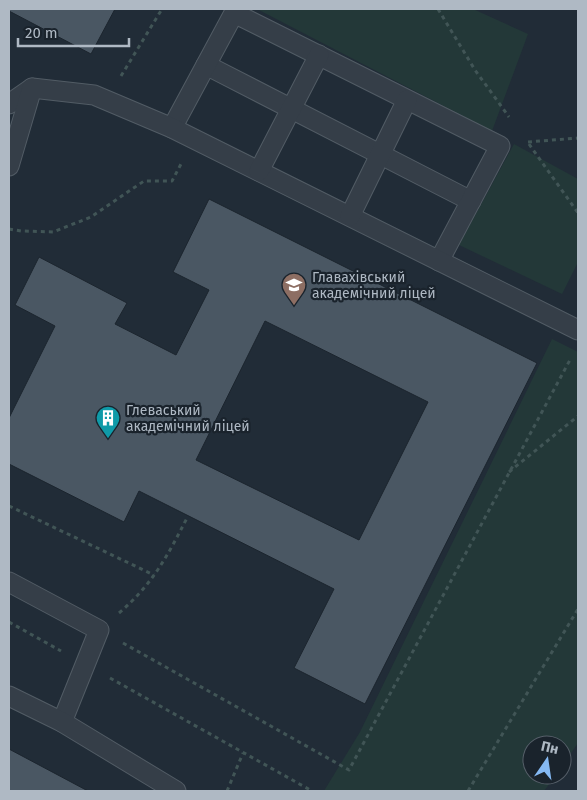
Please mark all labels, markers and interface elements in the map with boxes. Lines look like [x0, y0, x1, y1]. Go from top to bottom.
scale bar [18, 15, 129, 47]
text: 20 m [25, 24, 58, 42]
place label: Главахівський академічний ліцей [312, 269, 436, 302]
school or university icon: Главахівський академічний ліцей [281, 272, 307, 306]
place label: Глеваський академічний ліцей [126, 402, 250, 435]
building icon: Глеваський академічний ліцей [95, 405, 121, 439]
north arrow [522, 735, 572, 785]
text: Пн [539, 738, 560, 758]

